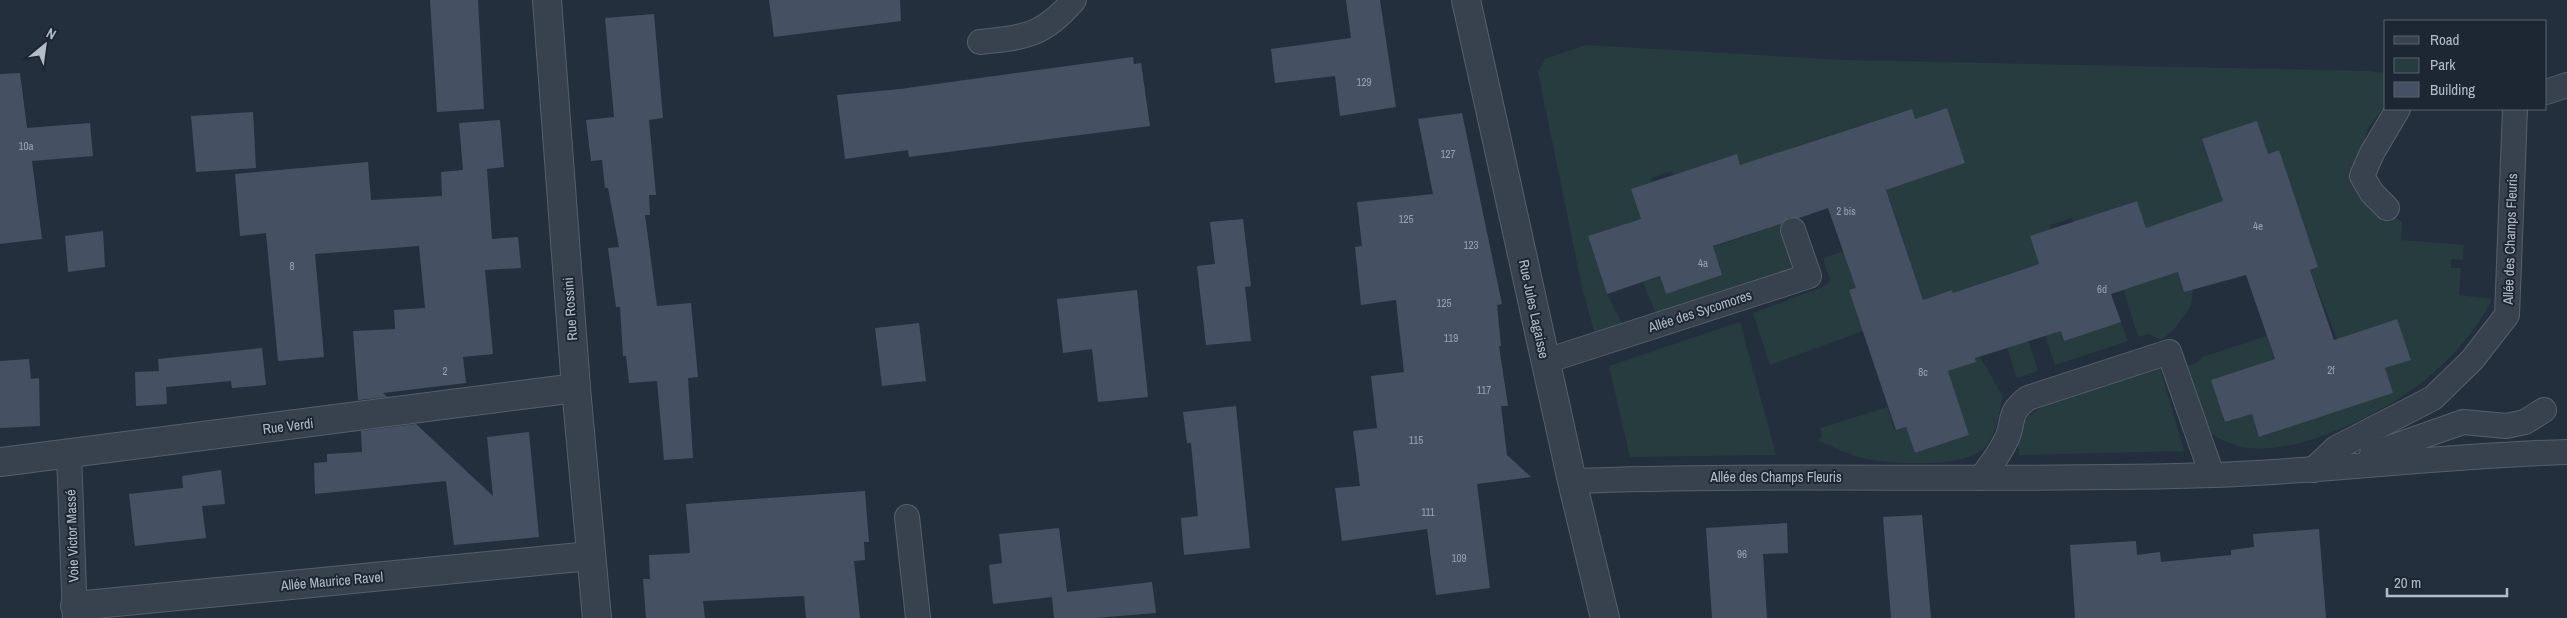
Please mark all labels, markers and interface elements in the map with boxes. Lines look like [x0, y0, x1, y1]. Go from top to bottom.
north arrow [20, 20, 70, 70]
legend [2384, 20, 2547, 110]
text: N [43, 24, 59, 44]
text: Road [2430, 29, 2459, 50]
text: Park [2430, 54, 2456, 75]
house number: 129 [1356, 75, 1372, 89]
text: Building [2430, 79, 2475, 100]
house number: 10a [18, 139, 34, 153]
house number: 127 [1440, 147, 1456, 161]
street label: Allée des Champs Fleuris [2499, 173, 2521, 306]
house number: 2 bis [1836, 204, 1856, 218]
house number: 125 [1398, 212, 1414, 226]
house number: 4e [2253, 219, 2263, 233]
house number: 123 [1463, 238, 1479, 252]
house number: 4a [1698, 256, 1708, 270]
street label: Rue Jules Lagaisse [1515, 258, 1553, 360]
house number: 8 [289, 259, 295, 273]
street label: Rue Rossini [559, 277, 581, 341]
house number: 6d [2097, 282, 2107, 296]
street label: Allée des Sycomores [1645, 286, 1754, 337]
house number: 125 [1436, 296, 1452, 310]
house number: 119 [1444, 331, 1458, 345]
house number: 2f [2327, 363, 2335, 377]
house number: 2 [442, 364, 448, 378]
house number: 8c [1918, 365, 1928, 379]
house number: 117 [1477, 383, 1491, 397]
street label: Rue Verdi [262, 414, 314, 438]
house number: 115 [1409, 433, 1423, 447]
street label: Allée des Champs Fleuris [1709, 468, 1842, 486]
street label: Voie Victor Massé [61, 489, 83, 583]
house number: 111 [1421, 505, 1435, 519]
house number: 96 [1737, 547, 1747, 561]
house number: 109 [1451, 551, 1467, 565]
scale bar [2387, 566, 2507, 598]
street label: Allée Maurice Ravel [279, 568, 384, 595]
text: 20 m [2394, 572, 2421, 593]

